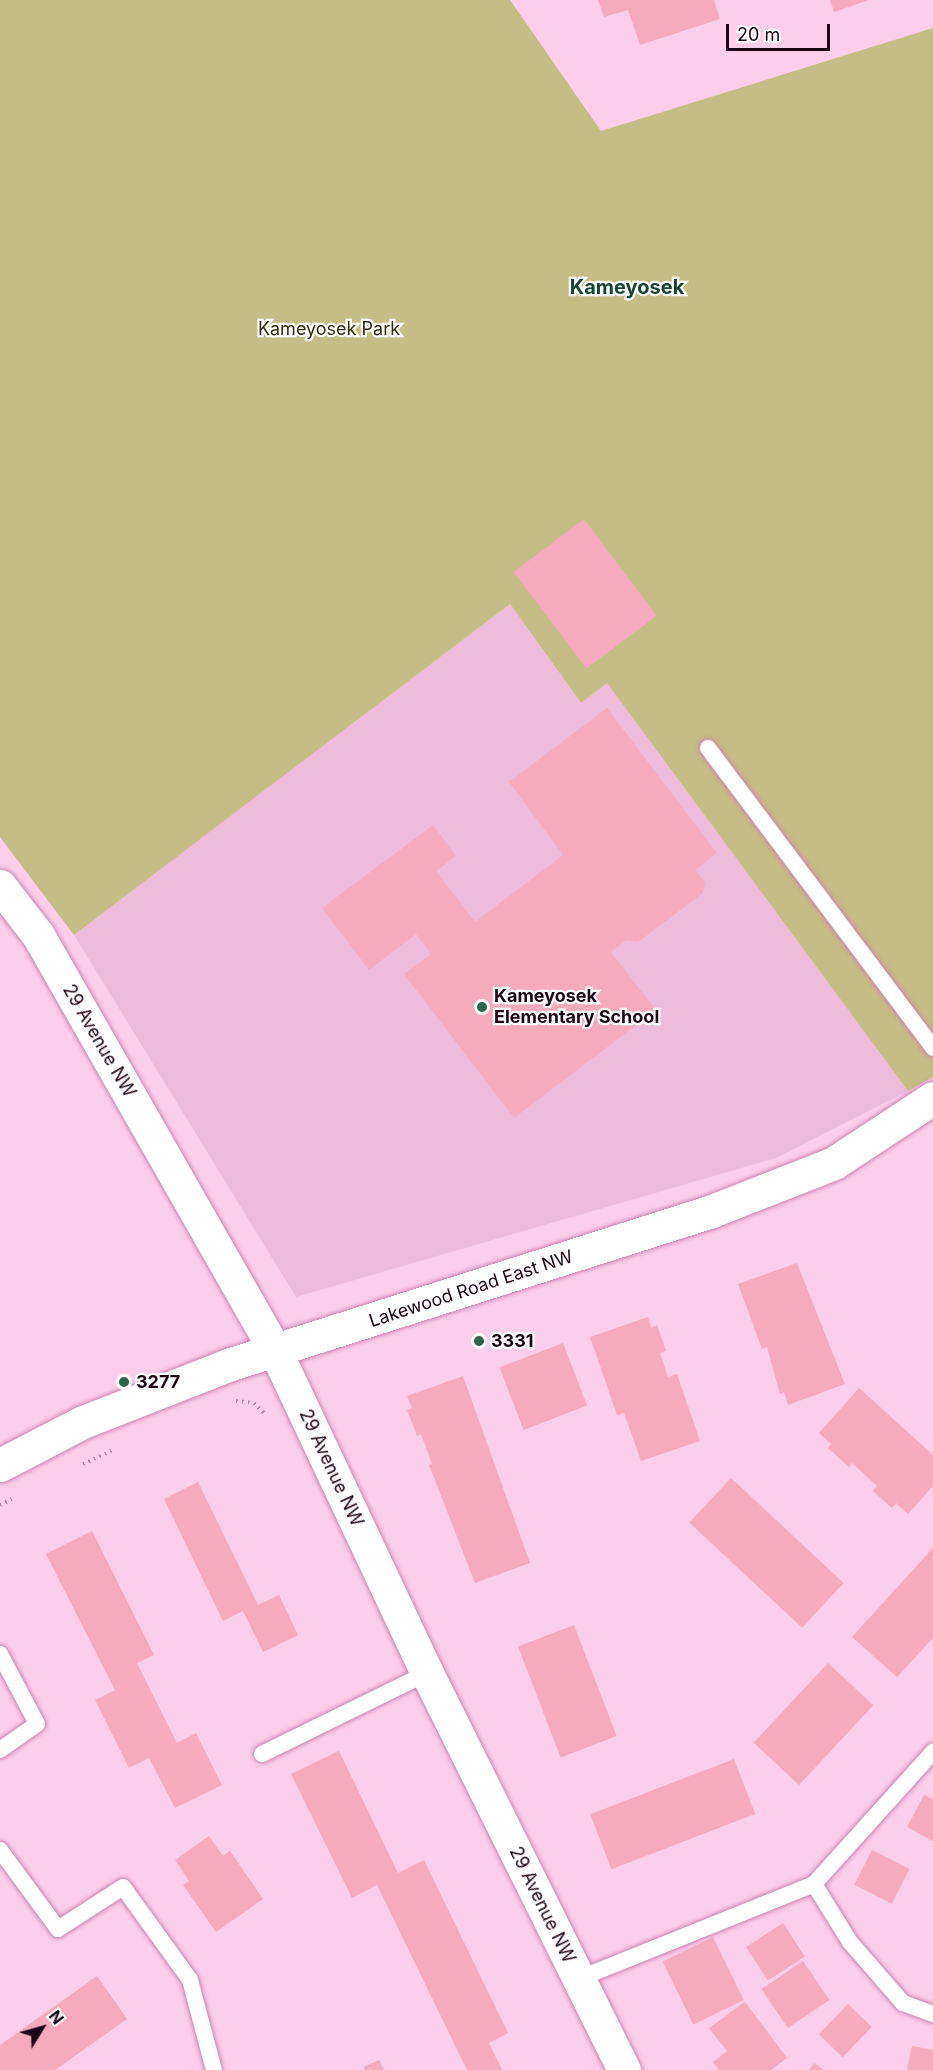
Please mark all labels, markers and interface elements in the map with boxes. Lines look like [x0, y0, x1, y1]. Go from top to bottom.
scale bar [729, 12, 832, 50]
text: 20 m [737, 24, 780, 45]
district label: Kameyosek [570, 275, 684, 299]
park label: Kameyosek Park [258, 318, 400, 340]
street label: 29 Avenue NW [58, 981, 140, 1101]
place label: Kameyosek Elementary School [494, 986, 659, 1028]
marker: Kameyosek Elementary School [475, 1000, 489, 1014]
street label: Lakewood Road East NW [366, 1246, 576, 1332]
place label: 3331 [491, 1330, 534, 1352]
marker: 3331 [472, 1334, 486, 1348]
place label: 3277 [136, 1371, 180, 1393]
marker: 3277 [117, 1375, 131, 1389]
street label: 29 Avenue NW [294, 1406, 368, 1530]
street label: 29 Avenue NW [505, 1843, 579, 1967]
north arrow [12, 1998, 72, 2058]
text: N [45, 2006, 68, 2028]

